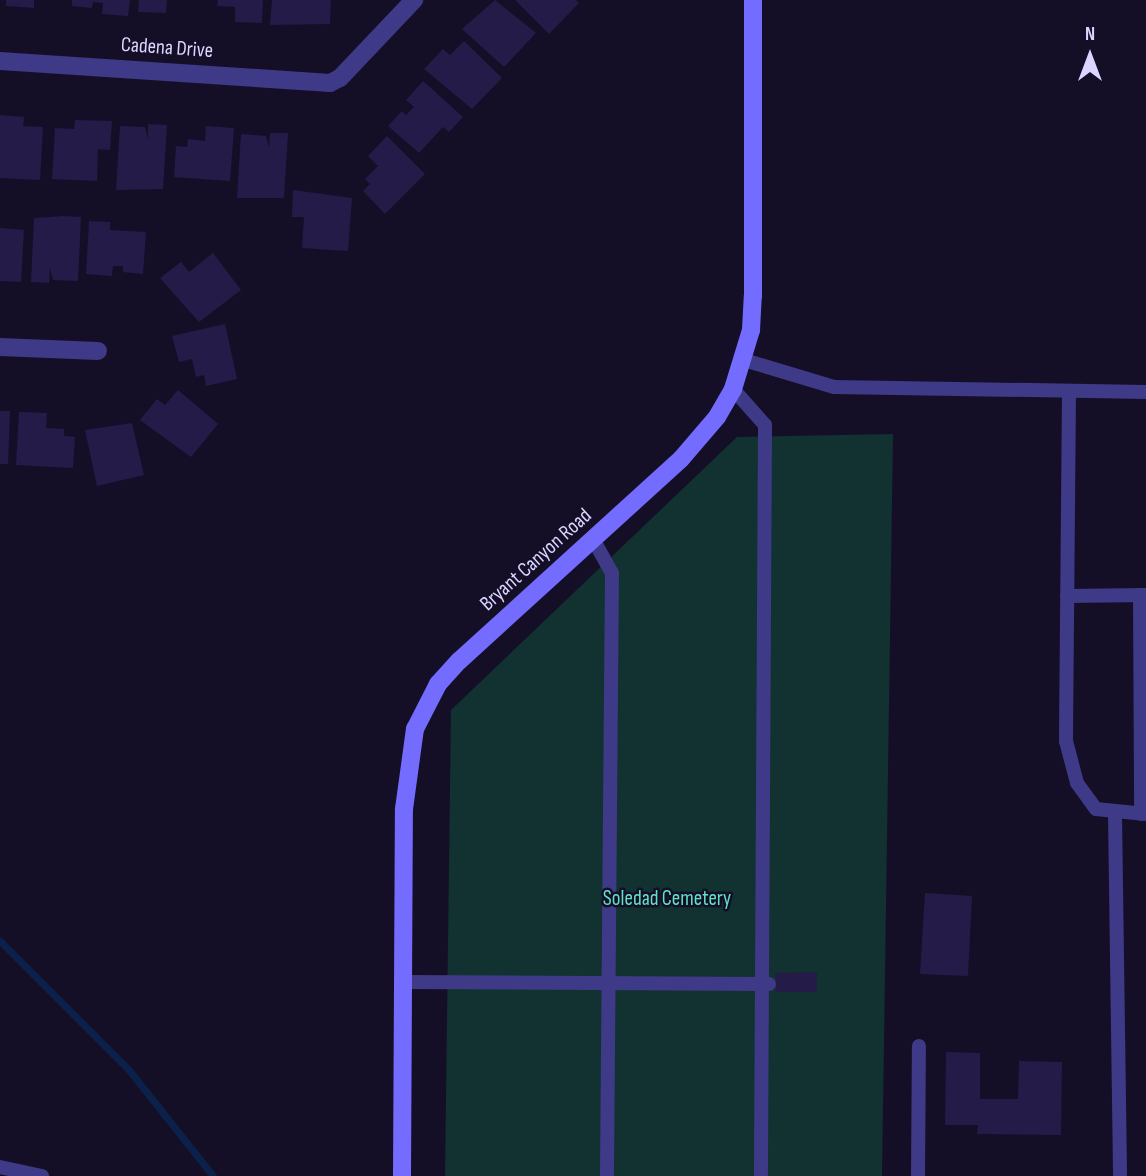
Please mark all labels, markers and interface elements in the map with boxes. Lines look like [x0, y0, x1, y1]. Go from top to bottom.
north arrow [1055, 21, 1125, 91]
text: N [1085, 23, 1095, 46]
street label: Cadena Drive [120, 32, 214, 64]
street label: Bryant Canyon Road [475, 503, 597, 617]
park label: Soledad Cemetery [603, 886, 731, 912]

